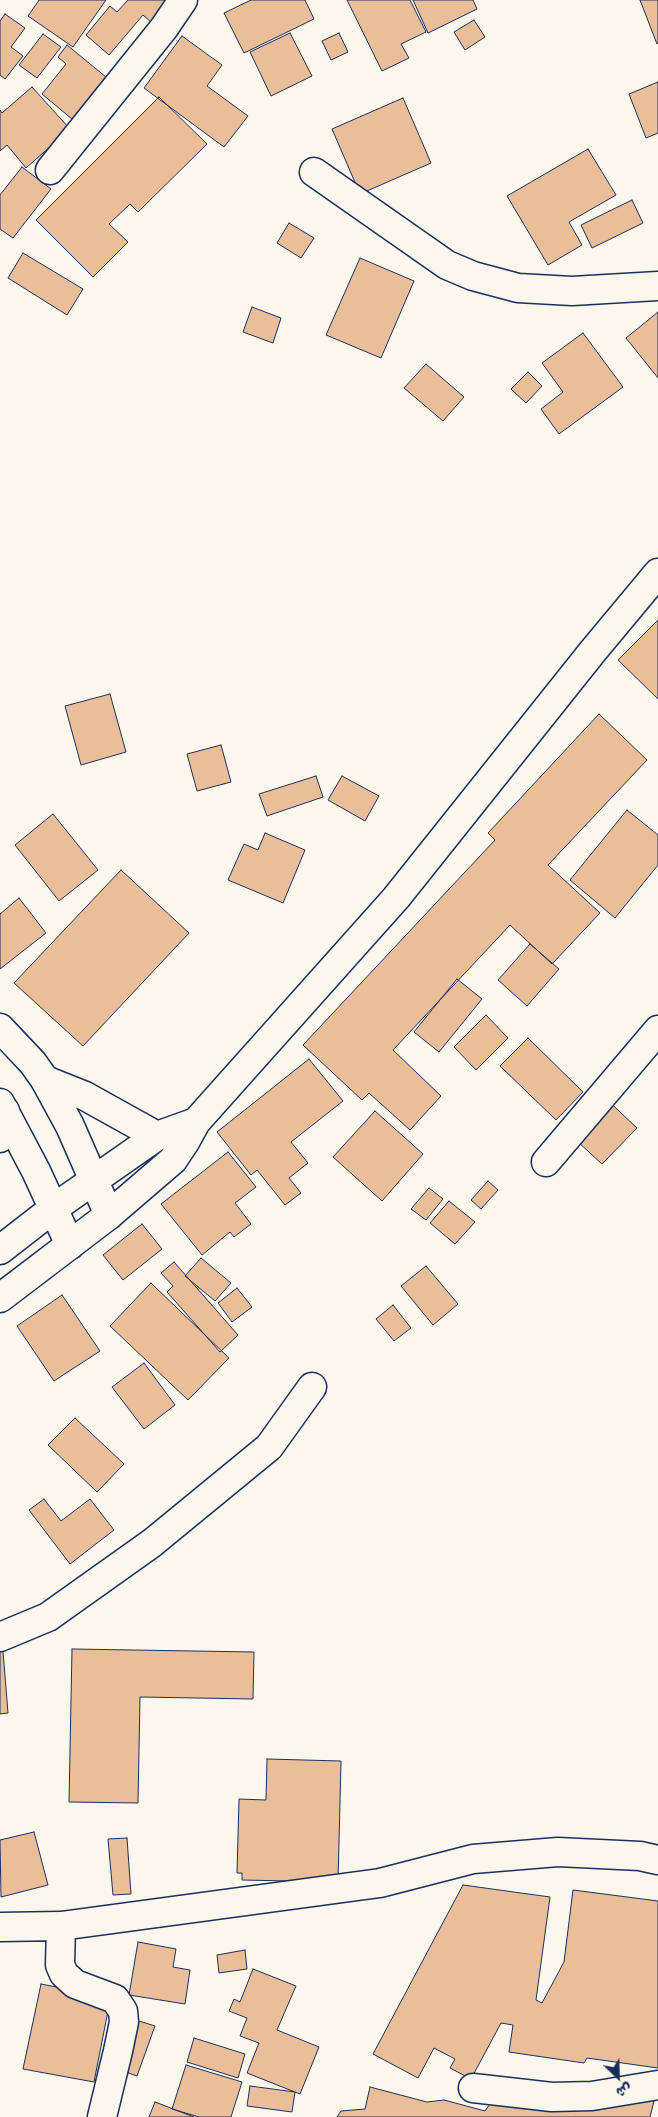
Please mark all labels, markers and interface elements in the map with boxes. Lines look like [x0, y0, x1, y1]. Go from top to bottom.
north arrow [593, 2052, 643, 2102]
text: ش [613, 2079, 635, 2102]

